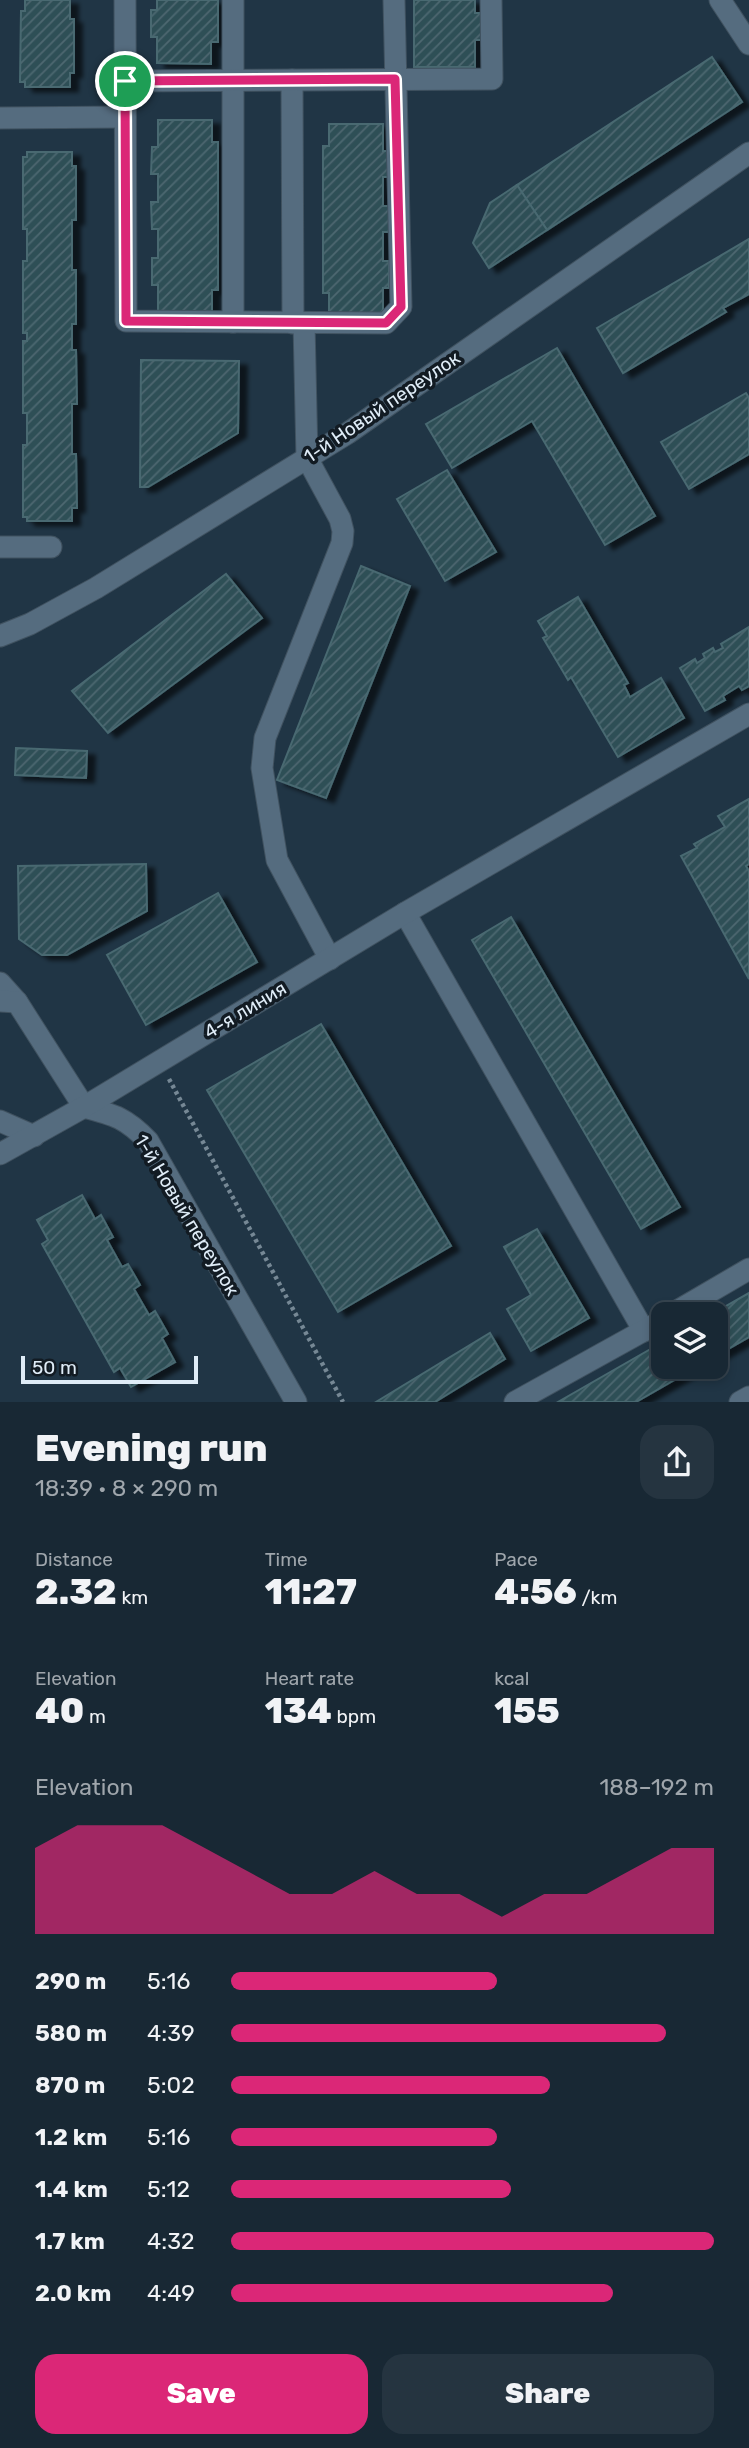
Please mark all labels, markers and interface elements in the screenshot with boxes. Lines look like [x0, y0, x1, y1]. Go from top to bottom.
pin [95, 51, 155, 111]
icon: arrive [106, 62, 144, 100]
street label: 1-й Новый переулок [299, 346, 465, 468]
street label: 4-я линия [200, 976, 290, 1044]
street label: 1-й Новый переулок [130, 1130, 244, 1300]
map controls [651, 1302, 728, 1379]
button: layers [651, 1302, 728, 1379]
scale bar [21, 1352, 198, 1384]
text: 50 m [32, 1356, 77, 1379]
text: Evening run [35, 1425, 268, 1471]
button: share [640, 1425, 714, 1499]
text: 18:39 · 8 × 290 m [35, 1474, 218, 1502]
text: Distance [35, 1548, 113, 1571]
text: Time [265, 1548, 308, 1571]
text: Pace [494, 1548, 538, 1571]
text: 2.32 [35, 1571, 117, 1613]
text: 11:27 [265, 1571, 357, 1613]
text: 4:56 [494, 1571, 577, 1613]
text: km [117, 1586, 148, 1609]
text: /km [577, 1586, 617, 1609]
text: Elevation [35, 1667, 116, 1690]
text: Heart rate [265, 1667, 354, 1690]
text: kcal [494, 1667, 529, 1690]
text: 40 [35, 1690, 84, 1732]
text: 134 [265, 1690, 332, 1732]
text: 155 [494, 1690, 560, 1732]
text: m [84, 1705, 106, 1728]
text: bpm [332, 1705, 376, 1728]
text: Elevation [35, 1773, 134, 1801]
text: 188–192 m [599, 1773, 714, 1801]
text: 290 m [35, 1967, 106, 1995]
text: 5:16 [147, 1967, 190, 1995]
text: 580 m [35, 2019, 107, 2047]
text: 4:39 [147, 2019, 195, 2047]
text: 870 m [35, 2071, 105, 2099]
text: 5:02 [147, 2071, 195, 2099]
text: 1.2 km [35, 2123, 107, 2151]
text: 5:16 [147, 2123, 190, 2151]
text: 1.4 km [35, 2175, 108, 2203]
text: 5:12 [147, 2175, 190, 2203]
text: 1.7 km [35, 2227, 105, 2255]
text: 4:32 [147, 2227, 195, 2255]
text: 2.0 km [35, 2279, 111, 2307]
text: 4:49 [147, 2279, 195, 2307]
button: Save [35, 2354, 368, 2434]
button: Share [382, 2354, 714, 2434]

